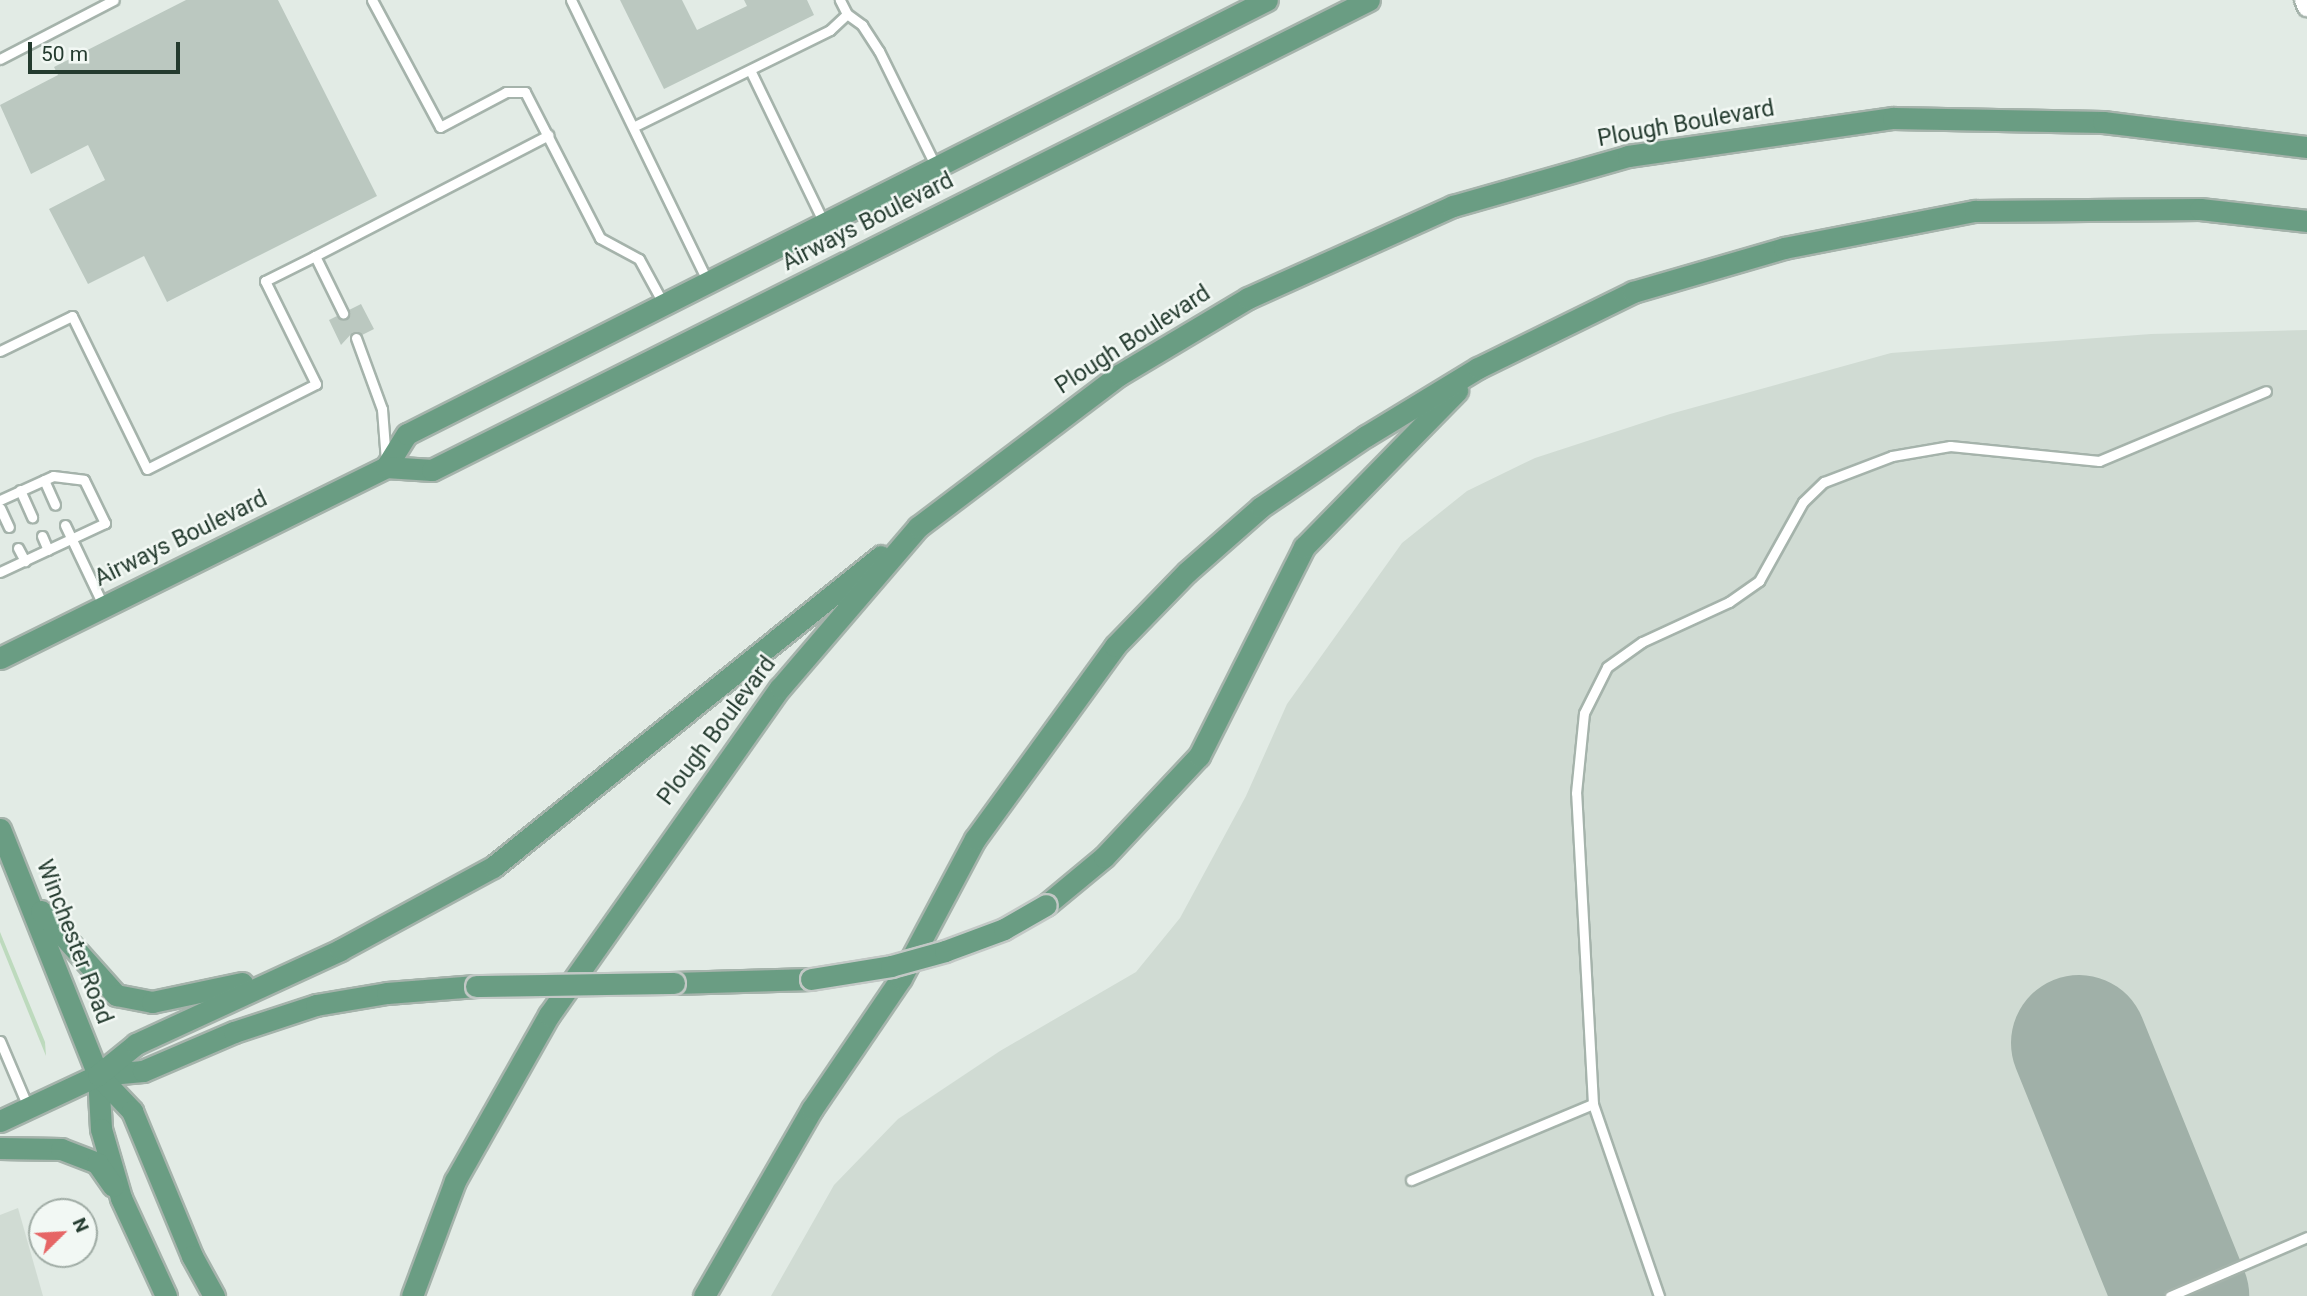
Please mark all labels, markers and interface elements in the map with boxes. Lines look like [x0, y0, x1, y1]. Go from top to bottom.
scale bar [32, 28, 184, 72]
text: 50 m [41, 42, 88, 66]
street label: Plough Boulevard [1595, 95, 1777, 153]
street label: Airways Boulevard [778, 167, 958, 277]
street label: Plough Boulevard [1050, 280, 1216, 400]
street label: Airways Boulevard [90, 485, 272, 593]
street label: Plough Boulevard [652, 651, 782, 811]
street label: Winchester Road [30, 856, 118, 1028]
north arrow [28, 1198, 98, 1268]
text: N [68, 1214, 94, 1236]

